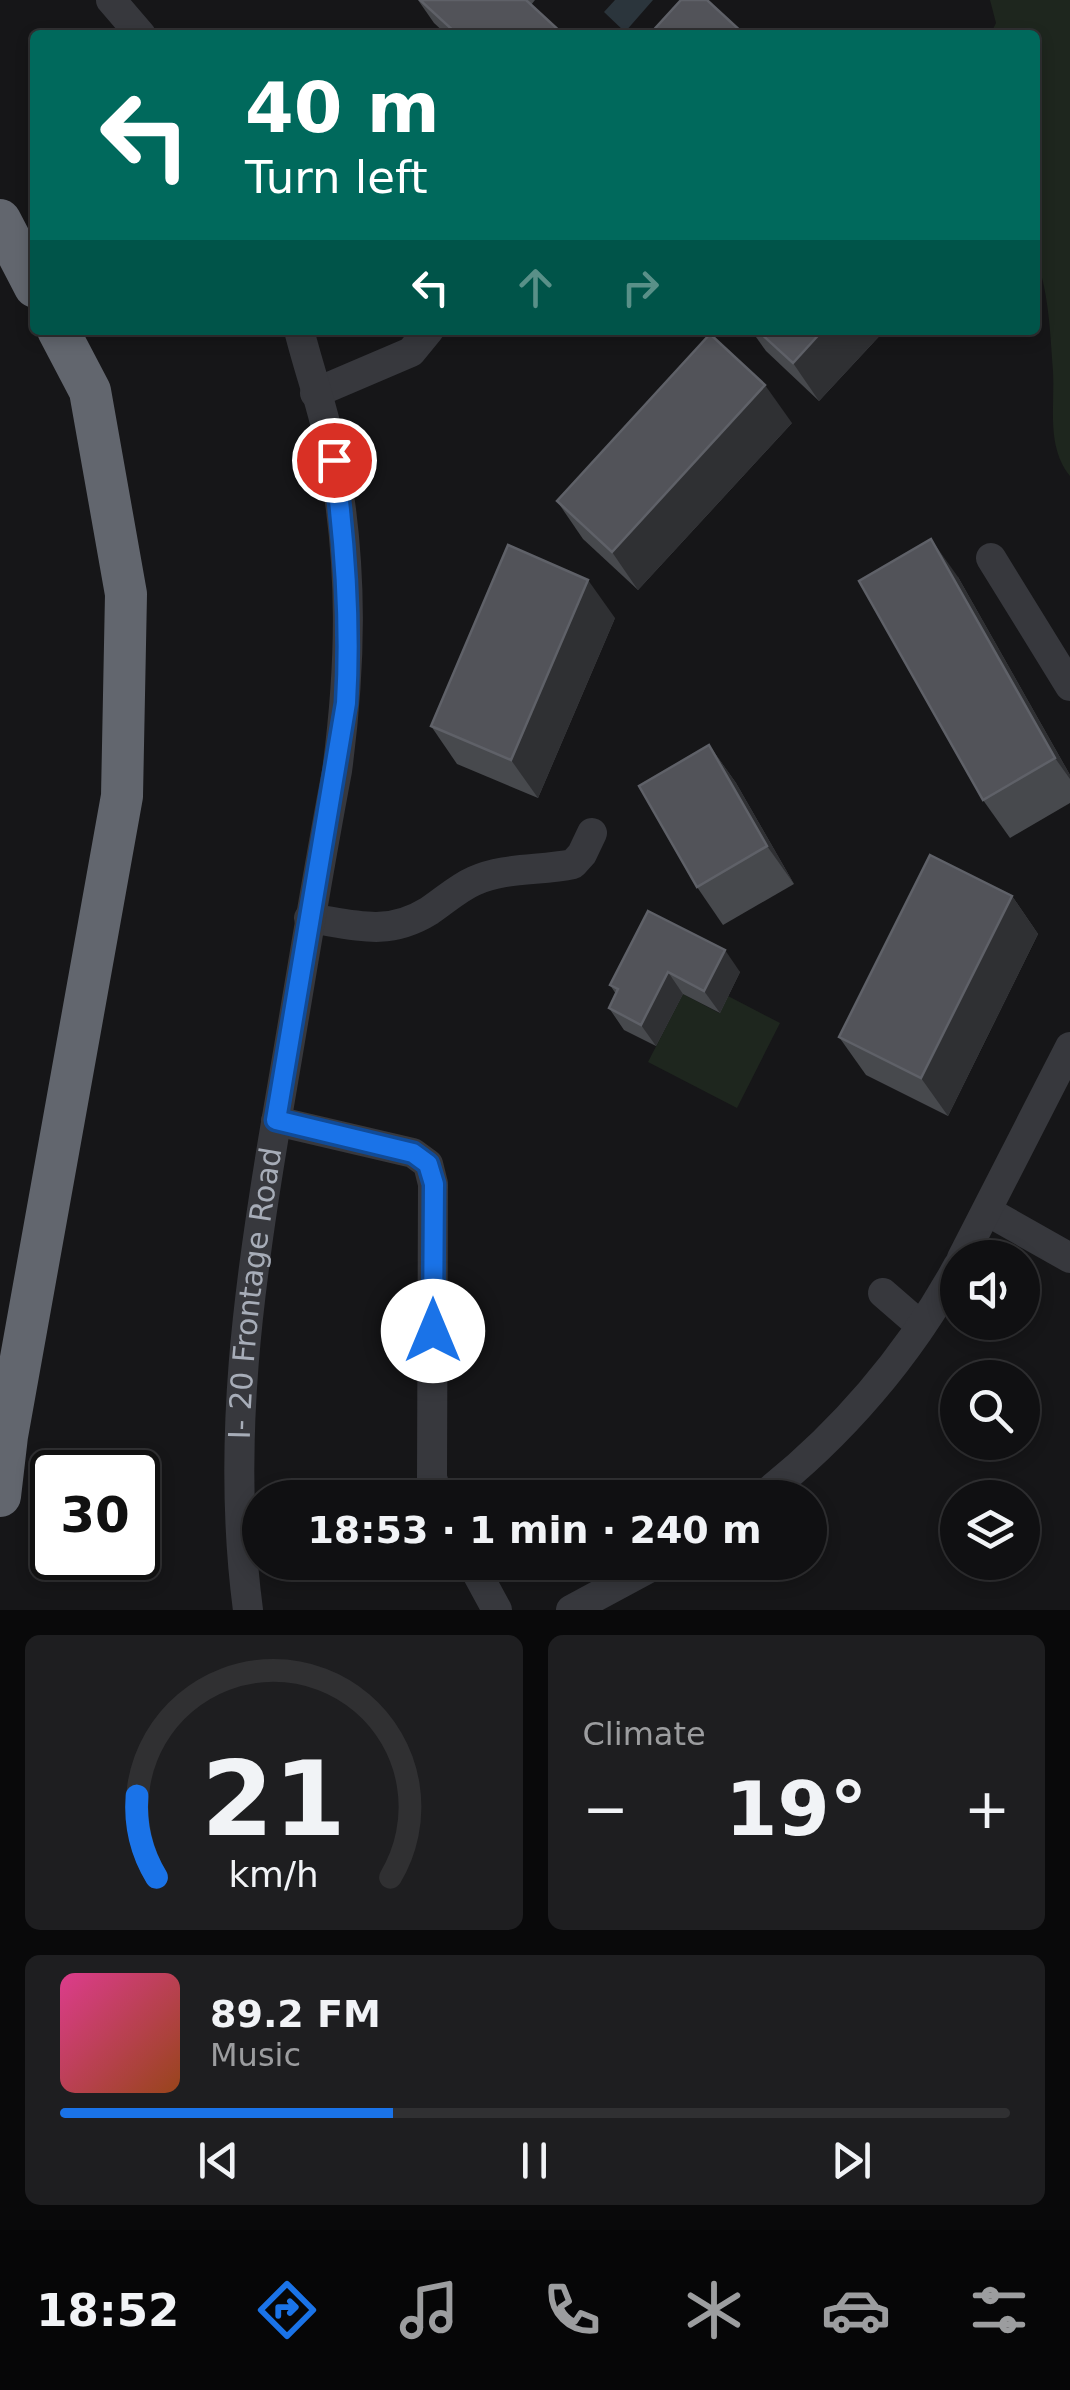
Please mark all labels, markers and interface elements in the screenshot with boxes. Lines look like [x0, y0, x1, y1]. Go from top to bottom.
text: 40 m [245, 67, 440, 149]
icon: left [80, 70, 210, 200]
text: Turn left [245, 151, 428, 204]
icon: left [403, 260, 458, 315]
icon: ahead [508, 260, 563, 315]
icon: right [613, 260, 668, 315]
pin [292, 418, 377, 503]
icon: arrive [307, 433, 362, 488]
street label: I- 20 Frontage Road [222, 1145, 289, 1440]
map controls [940, 1240, 1040, 1580]
button: sound [940, 1240, 1040, 1340]
position arrow [381, 1279, 485, 1383]
button: search [940, 1360, 1040, 1460]
speed limit sign: 30 [30, 1450, 160, 1580]
button: layers [940, 1480, 1040, 1580]
text: 18:53 · 1 min · 240 m [307, 1508, 762, 1552]
text: Climate [583, 1715, 706, 1753]
text: 21 [201, 1738, 346, 1860]
text: 19° [725, 1765, 867, 1853]
text: − [583, 1777, 629, 1841]
text: + [964, 1777, 1010, 1841]
text: km/h [229, 1854, 319, 1895]
text: 89.2 FM [210, 1992, 381, 2036]
text: Music [210, 2036, 301, 2074]
icon: previous [191, 2133, 246, 2188]
icon: pause [507, 2133, 562, 2188]
icon: next [824, 2133, 879, 2188]
icon: directions [252, 2275, 322, 2345]
icon: music [394, 2275, 464, 2345]
icon: phone [537, 2275, 607, 2345]
icon: climate [679, 2275, 749, 2345]
icon: car [821, 2275, 891, 2345]
icon: filters [964, 2275, 1034, 2345]
text: 18:52 [36, 2284, 179, 2337]

